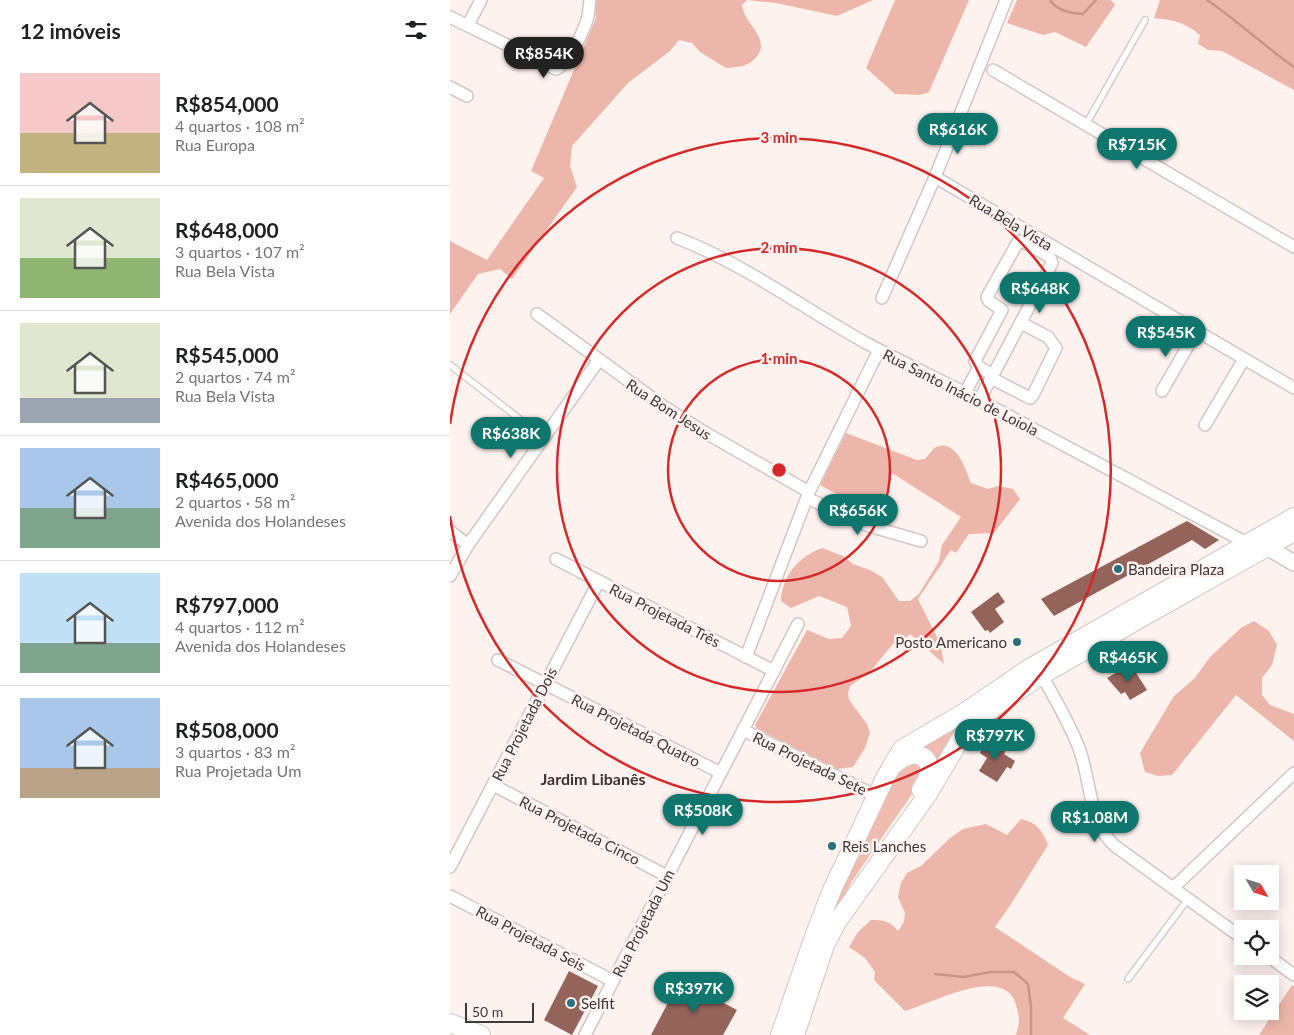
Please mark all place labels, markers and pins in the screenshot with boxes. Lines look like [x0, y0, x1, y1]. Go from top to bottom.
pin: R$854K [503, 36, 585, 79]
pin: R$616K [917, 112, 999, 155]
pin: R$715K [1096, 128, 1178, 170]
pin: R$648K [999, 272, 1081, 314]
pin: R$545K [1125, 316, 1207, 358]
pin: R$638K [470, 416, 552, 459]
centre of rings [770, 461, 788, 479]
pin: R$656K [817, 494, 899, 536]
place label: Bandeira Plaza [1128, 560, 1224, 578]
marker: Bandeira Plaza [1112, 563, 1124, 575]
place label: Posto Americano [895, 633, 1007, 651]
marker: Posto Americano [1011, 636, 1023, 648]
pin: R$465K [1087, 640, 1169, 683]
pin: R$797K [954, 718, 1036, 761]
pin: R$508K [662, 794, 744, 836]
pin: R$1.08M [1049, 800, 1141, 843]
place label: Reis Lanches [842, 837, 926, 855]
marker: Reis Lanches [826, 840, 838, 852]
pin: R$397K [653, 972, 735, 1014]
place label: Selfit [581, 994, 615, 1012]
marker: Selfit [565, 997, 577, 1009]

